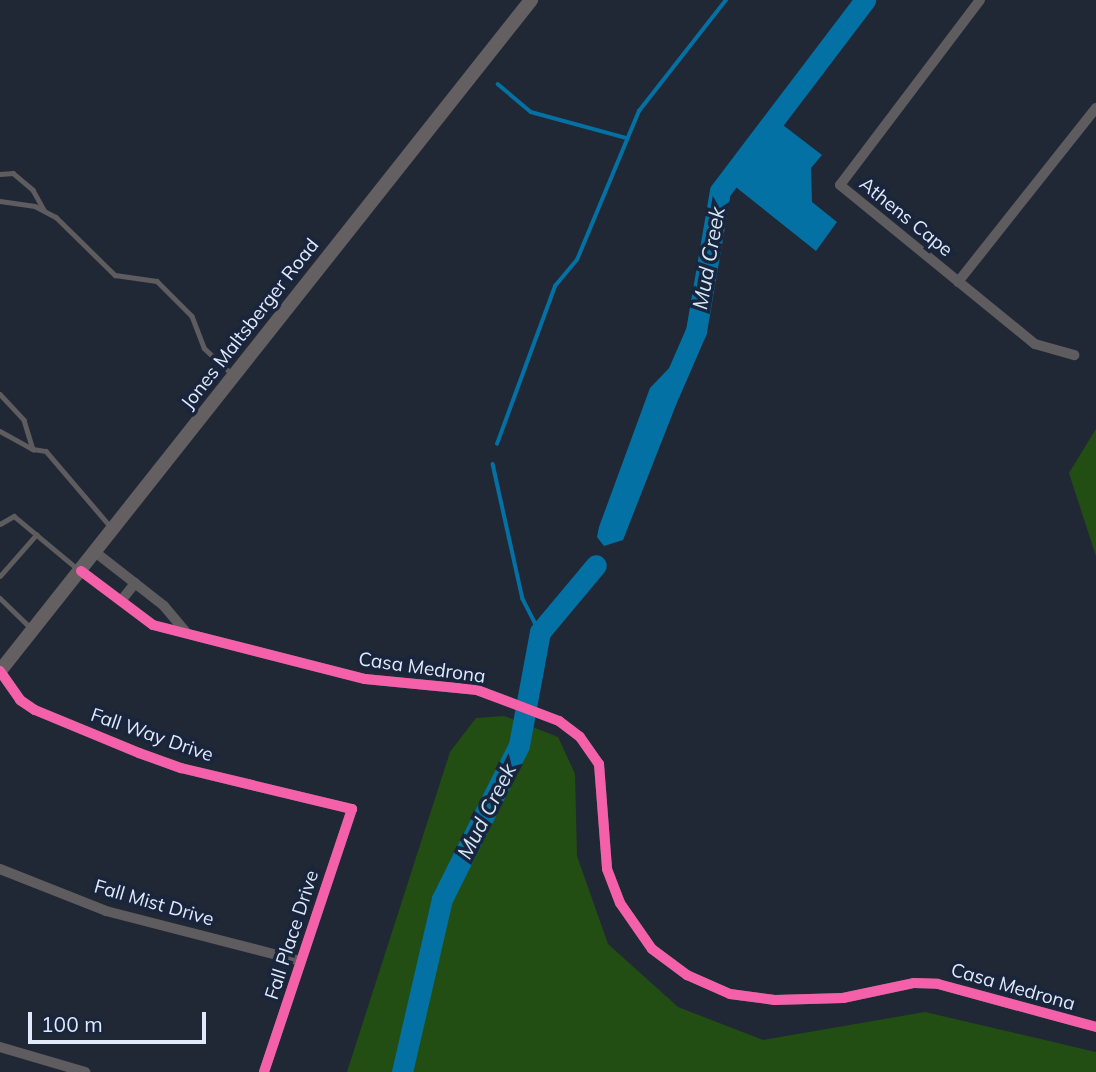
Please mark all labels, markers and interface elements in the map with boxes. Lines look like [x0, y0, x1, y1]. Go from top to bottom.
street label: Athens Cape [855, 173, 957, 261]
water label: Mud Creek [687, 205, 729, 311]
street label: Jones Maltsberger Road [176, 234, 324, 414]
street label: Casa Medrona [357, 648, 487, 688]
street label: Fall Way Drive [88, 703, 216, 767]
water label: Mud Creek [451, 759, 521, 863]
street label: Fall Place Drive [260, 868, 324, 1002]
street label: Fall Mist Drive [92, 875, 216, 931]
street label: Casa Medrona [948, 958, 1078, 1016]
scale bar [32, 998, 210, 1042]
text: 100 m [41, 1011, 103, 1037]

